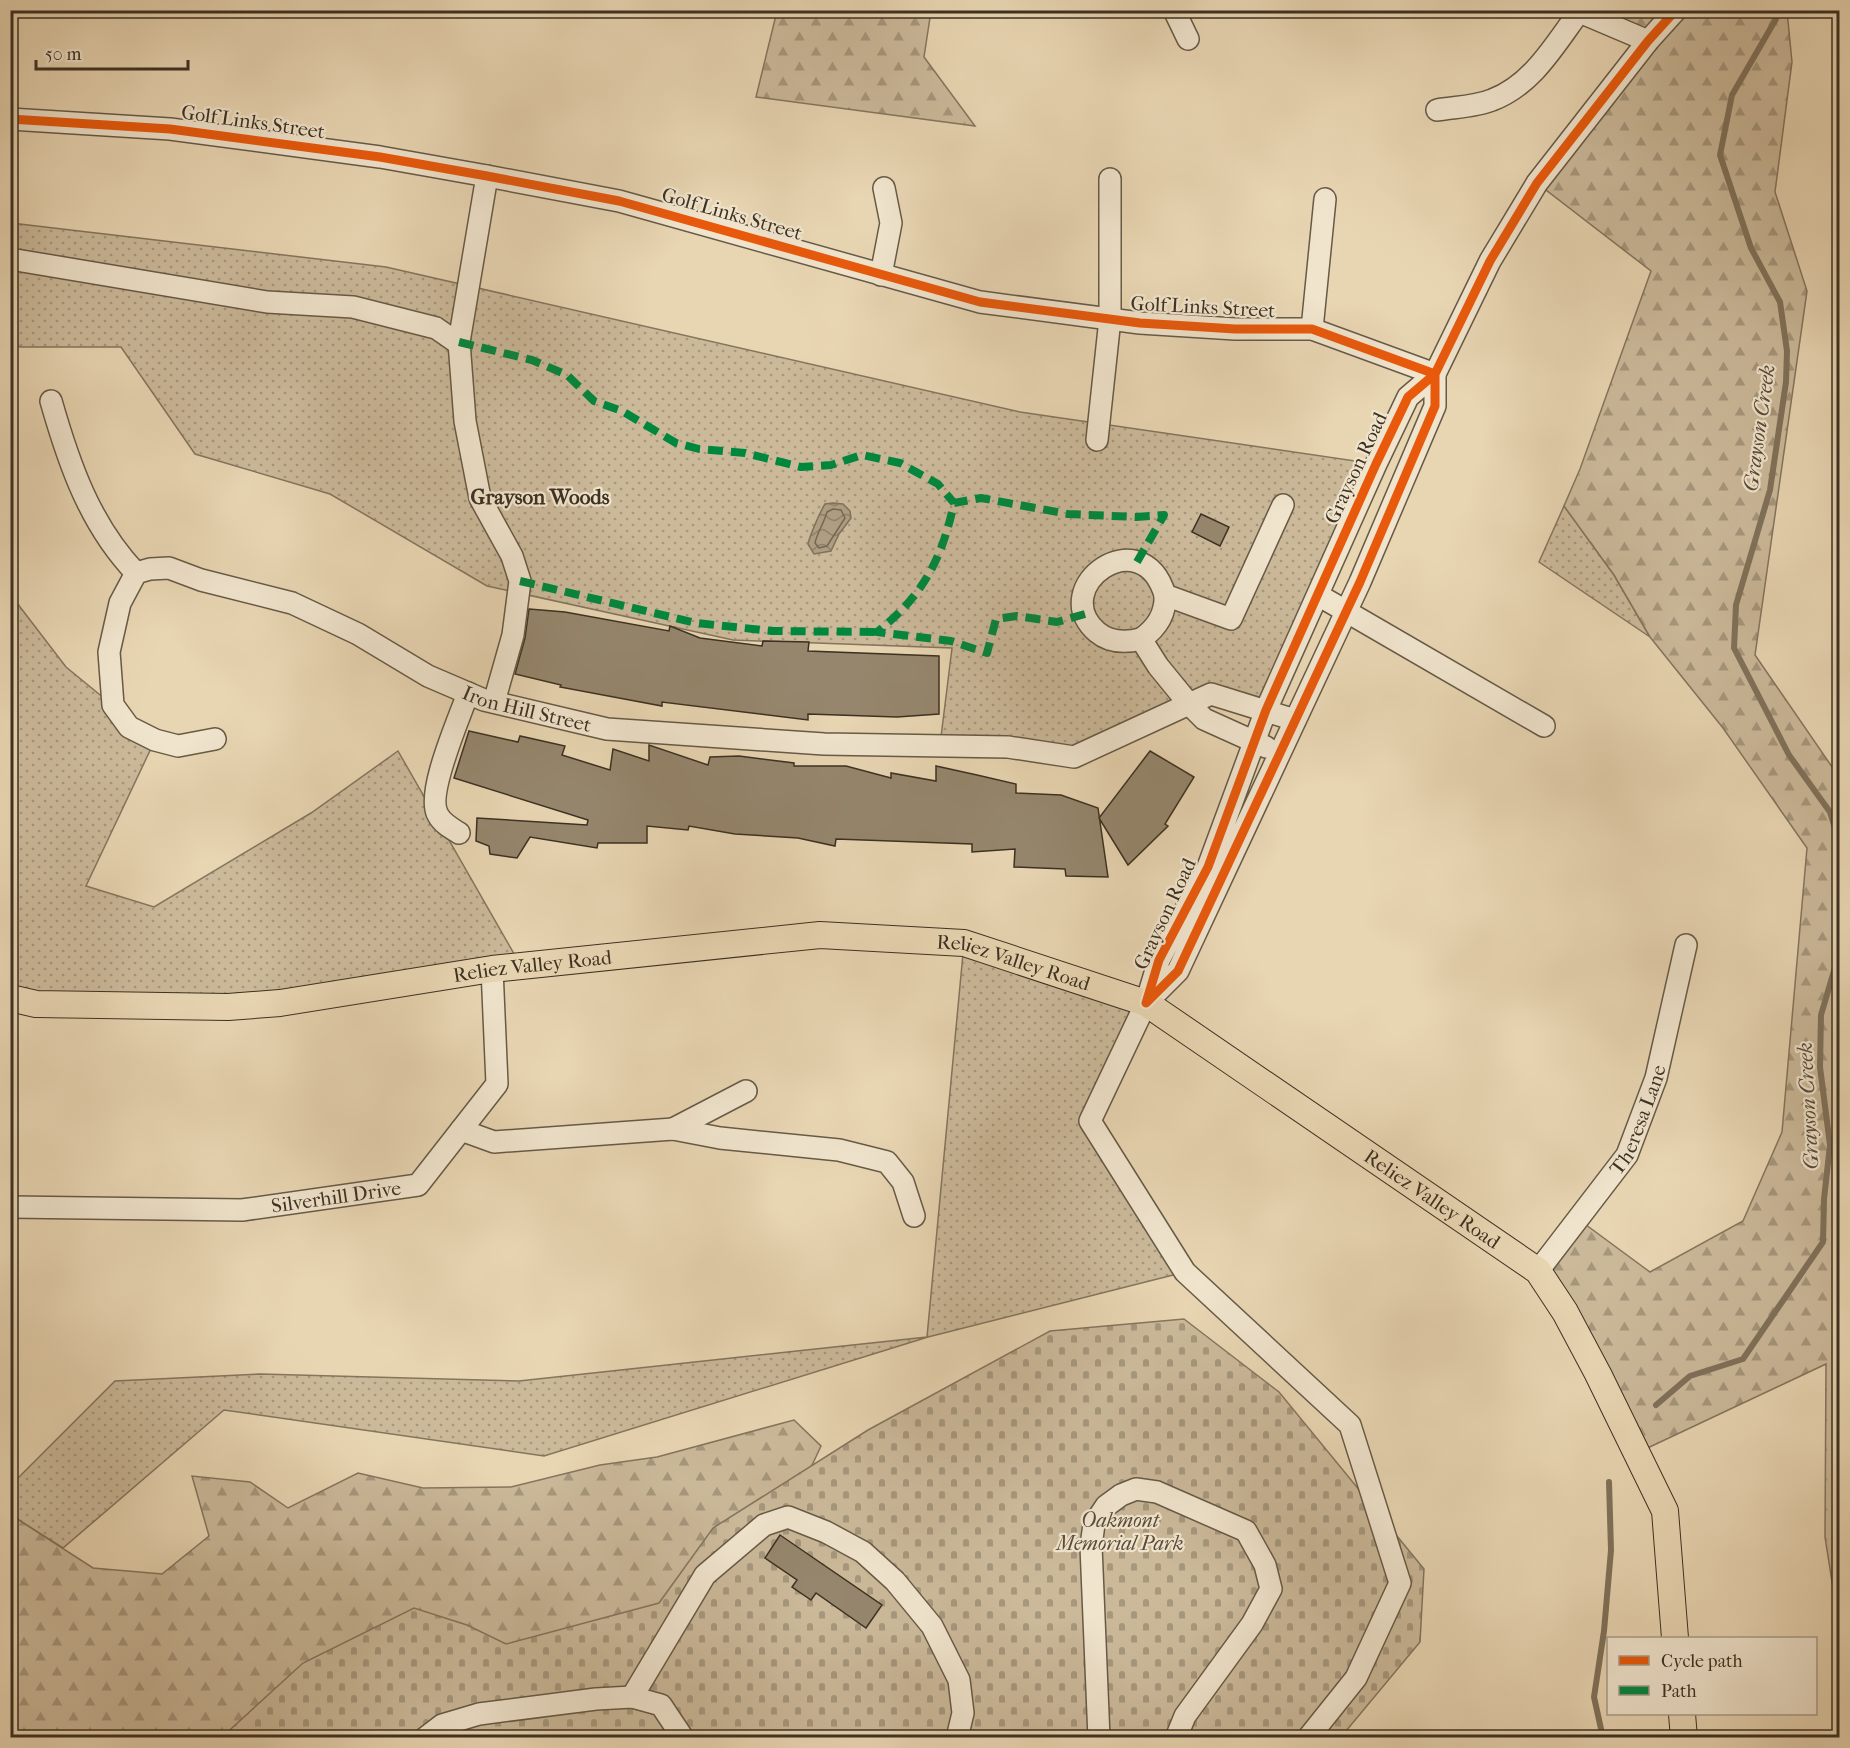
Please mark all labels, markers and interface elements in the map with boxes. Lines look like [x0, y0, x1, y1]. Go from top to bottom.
scale bar [36, 33, 188, 71]
text: 50 m [45, 44, 82, 65]
street label: Golf Links Street [180, 101, 326, 143]
street label: Golf Links Street [659, 183, 805, 245]
street label: Golf Links Street [1130, 292, 1276, 322]
water label: Grayson Creek [1738, 363, 1780, 493]
street label: Grayson Road [1320, 408, 1392, 527]
district label: Grayson Woods [471, 485, 610, 509]
street label: Iron Hill Street [459, 681, 594, 736]
street label: Grayson Road [1129, 854, 1201, 973]
street label: Reliez Valley Road [936, 930, 1094, 996]
street label: Reliez Valley Road [451, 945, 614, 987]
water label: Grayson Creek [1793, 1042, 1823, 1170]
street label: Theresa Lane [1605, 1063, 1670, 1179]
street label: Reliez Valley Road [1360, 1144, 1506, 1254]
street label: Silverhill Drive [270, 1176, 402, 1217]
park label: Oakmont Memorial Park [1055, 1509, 1183, 1555]
legend [1607, 1637, 1817, 1715]
text: Cycle path [1661, 1651, 1742, 1672]
text: Path [1661, 1681, 1697, 1702]

